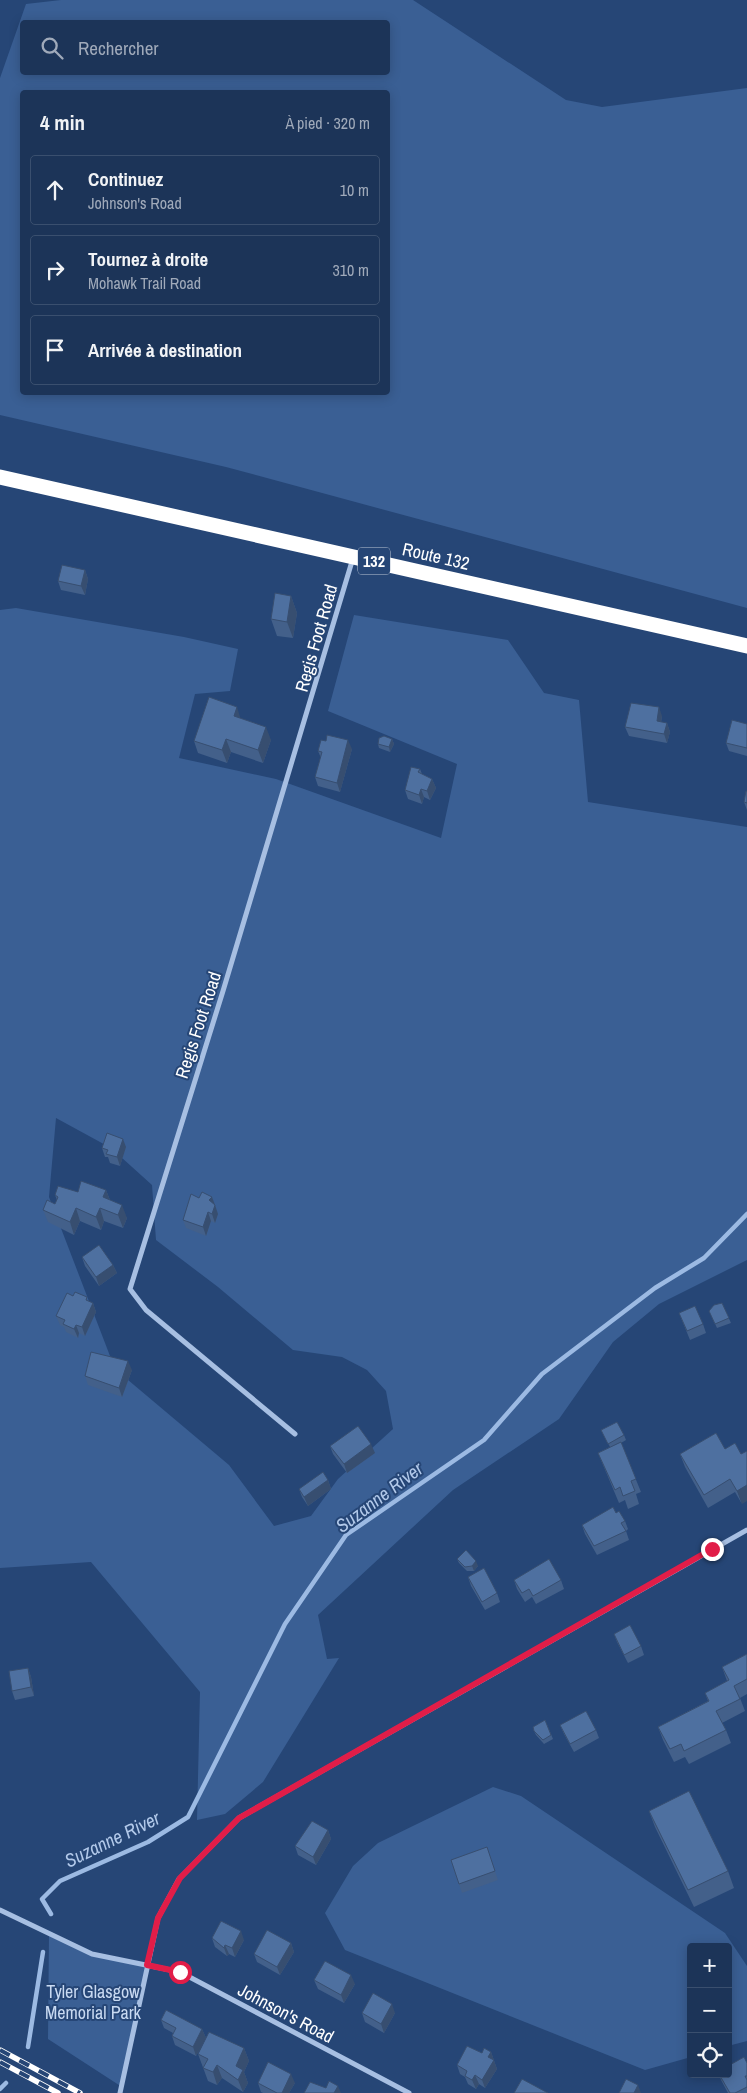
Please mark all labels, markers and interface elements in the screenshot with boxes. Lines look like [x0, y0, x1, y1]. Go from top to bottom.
search box [20, 20, 390, 75]
icon: search [38, 34, 66, 62]
text: Rechercher [78, 35, 159, 61]
text: 4 min [40, 108, 85, 137]
text: À pied · 320 m [285, 112, 370, 134]
text: Continuez [88, 166, 163, 192]
icon: ahead [41, 176, 69, 204]
text: 10 m [340, 179, 369, 201]
text: Johnson's Road [88, 192, 182, 214]
text: Tournez à droite [88, 246, 208, 272]
icon: right [41, 256, 69, 284]
text: 310 m [333, 259, 369, 281]
text: Mohawk Trail Road [88, 272, 201, 294]
icon: arrive [41, 336, 69, 364]
text: Arrivée à destination [88, 337, 242, 363]
street label: Route 132 [400, 536, 472, 576]
road number: 132 [358, 548, 390, 574]
street label: Regis Foot Road [289, 581, 343, 695]
street label: Regis Foot Road [169, 968, 227, 1082]
water label: Suzanne River [330, 1455, 429, 1538]
route end [701, 1538, 724, 1561]
water label: Suzanne River [60, 1804, 165, 1873]
map controls [687, 1943, 732, 2078]
button: + [687, 1943, 732, 1988]
route start [169, 1961, 192, 1984]
street label: Johnson's Road [234, 1977, 338, 2049]
park label: Tyler Glasgow Memorial Park [45, 1979, 142, 2025]
button: − [687, 1988, 732, 2033]
button: locate [687, 2033, 732, 2078]

